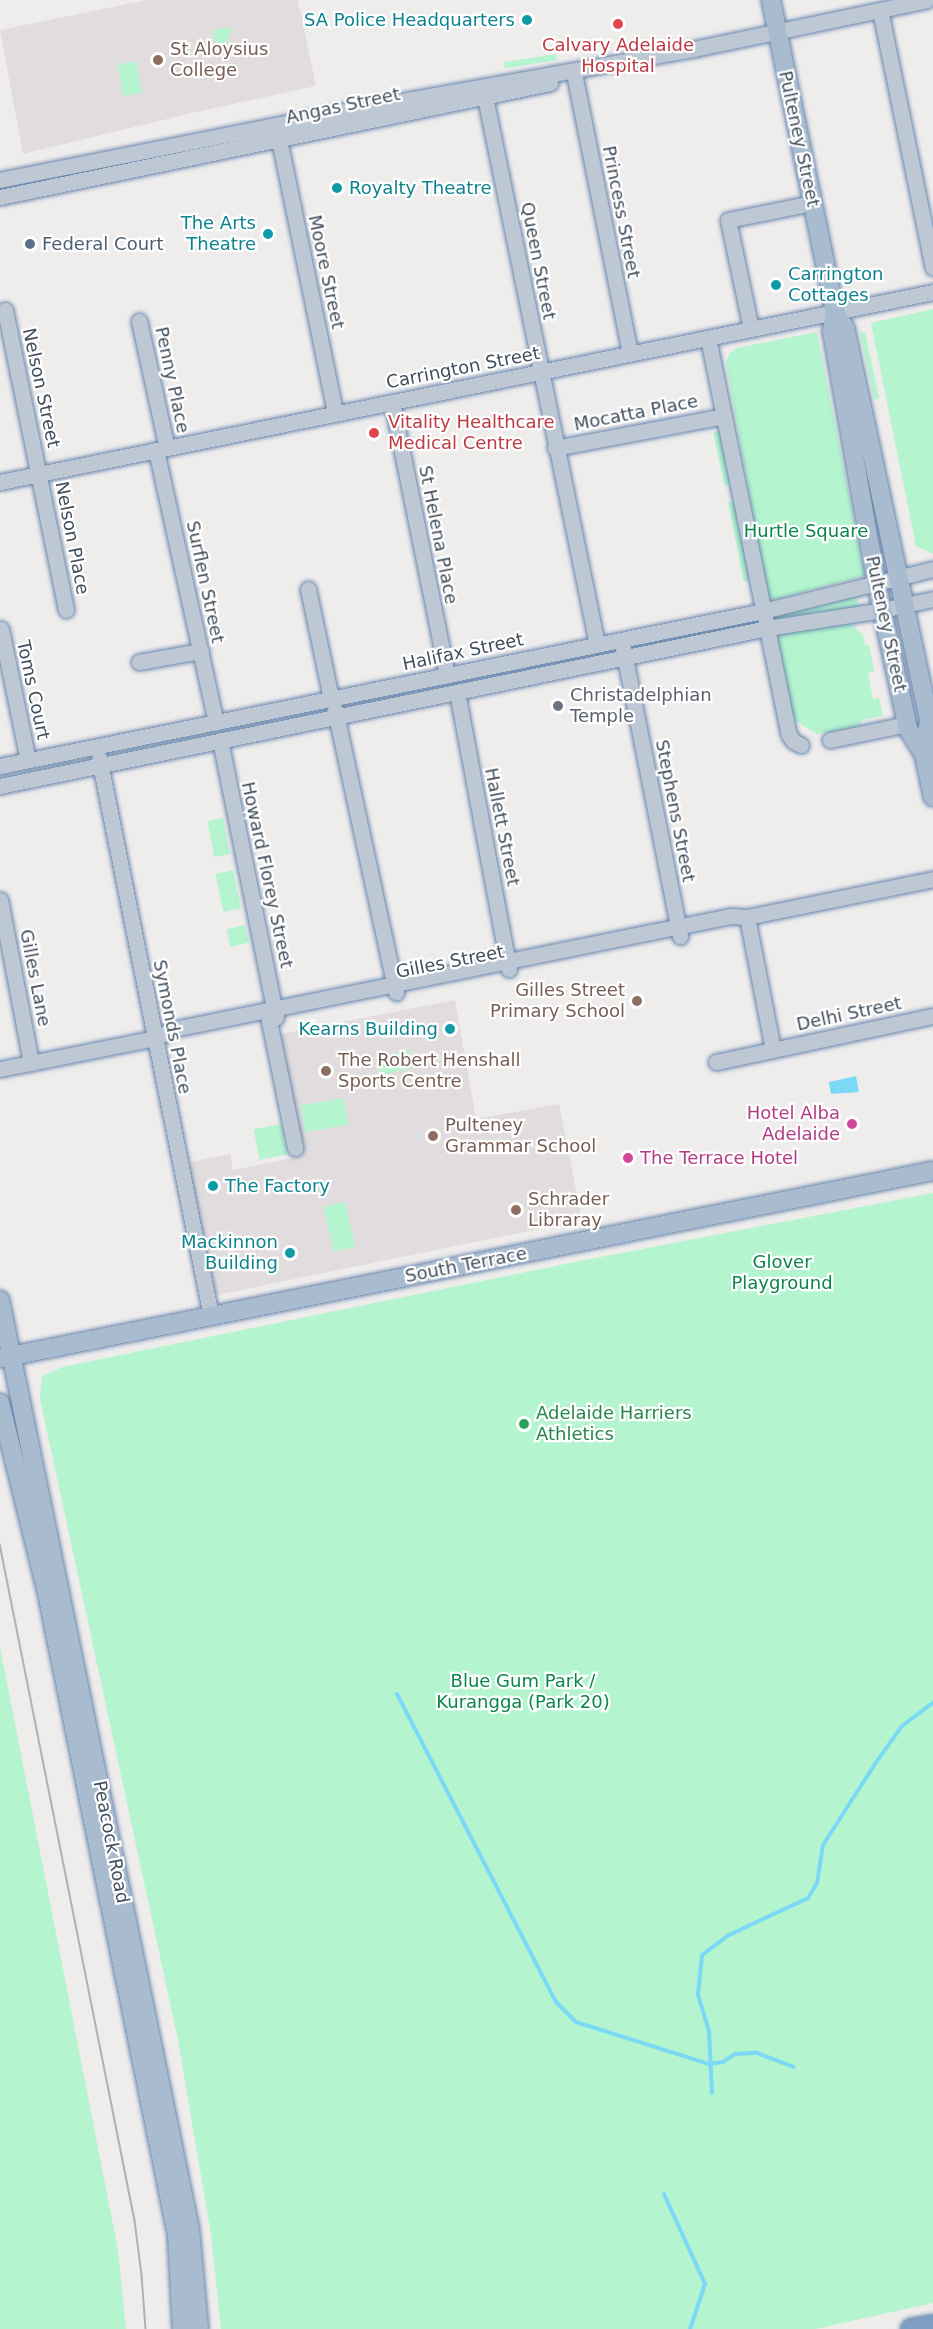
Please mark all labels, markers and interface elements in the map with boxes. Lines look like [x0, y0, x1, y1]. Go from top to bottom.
place label: SA Police Headquarters [304, 9, 515, 31]
marker: SA Police Headquarters [520, 13, 534, 27]
marker: Calvary Adelaide Hospital [609, 15, 627, 33]
place label: Calvary Adelaide Hospital [542, 35, 694, 78]
place label: St Aloysius College [170, 39, 268, 82]
marker: St Aloysius College [151, 53, 165, 67]
street label: Pulteney Street [774, 69, 824, 209]
street label: Angas Street [284, 83, 402, 129]
street label: Princess Street [598, 144, 644, 280]
place label: Royalty Theatre [349, 177, 491, 199]
marker: Royalty Theatre [330, 181, 344, 195]
street label: Queen Street [516, 200, 560, 322]
place label: The Arts Theatre [181, 213, 256, 256]
street label: Moore Street [303, 213, 349, 331]
marker: The Arts Theatre [261, 227, 275, 241]
place label: Federal Court [42, 233, 164, 255]
marker: Federal Court [23, 237, 37, 251]
place label: Carrington Cottages [788, 264, 883, 306]
marker: Carrington Cottages [769, 278, 783, 292]
street label: Penny Place [150, 325, 194, 435]
street label: Nelson Street [18, 326, 64, 450]
street label: Carrington Street [384, 343, 542, 393]
street label: Mocatta Place [572, 390, 700, 436]
place label: Vitality Healthcare Medical Centre [388, 412, 555, 454]
marker: Vitality Healthcare Medical Centre [365, 424, 383, 442]
street label: St Helena Place [414, 464, 462, 606]
street label: Nelson Place [50, 480, 94, 596]
street label: Surflen Street [181, 519, 229, 645]
park label: Hurtle Square [744, 520, 868, 542]
street label: Pulteney Street [861, 554, 911, 694]
street label: Halifax Street [401, 629, 525, 675]
street label: Toms Court [12, 638, 54, 742]
place label: Christadelphian Temple [570, 685, 712, 728]
marker: Christadelphian Temple [551, 699, 565, 713]
street label: Stephens Street [651, 738, 699, 884]
street label: Hallett Street [480, 766, 524, 888]
street label: Howard Florey Street [237, 780, 297, 970]
street label: Gilles Lane [15, 928, 55, 1028]
street label: Gilles Street [394, 941, 506, 983]
street label: Symonds Place [148, 958, 196, 1096]
place label: Gilles Street Primary School [490, 980, 625, 1022]
street label: Delhi Street [795, 992, 903, 1036]
marker: Gilles Street Primary School [630, 994, 644, 1008]
place label: Kearns Building [298, 1018, 438, 1040]
marker: Kearns Building [443, 1022, 457, 1036]
place label: The Robert Henshall Sports Centre [338, 1050, 520, 1092]
marker: The Robert Henshall Sports Centre [319, 1064, 333, 1078]
place label: Hotel Alba Adelaide [747, 1103, 840, 1146]
place label: Pulteney Grammar School [445, 1115, 596, 1158]
marker: Hotel Alba Adelaide [845, 1117, 859, 1131]
marker: Pulteney Grammar School [426, 1129, 440, 1143]
place label: The Terrace Hotel [640, 1147, 798, 1169]
marker: The Terrace Hotel [621, 1151, 635, 1165]
place label: The Factory [225, 1175, 330, 1197]
marker: The Factory [206, 1179, 220, 1193]
place label: Schrader Libraray [528, 1189, 609, 1232]
marker: Schrader Libraray [509, 1203, 523, 1217]
place label: Mackinnon Building [181, 1232, 278, 1274]
street label: South Terrace [403, 1243, 529, 1287]
marker: Mackinnon Building [283, 1246, 297, 1260]
park label: Glover Playground [731, 1252, 833, 1294]
place label: Adelaide Harriers Athletics [536, 1403, 692, 1446]
marker: Adelaide Harriers Athletics [517, 1417, 531, 1431]
park label: Blue Gum Park / Kurangga (Park 20) [436, 1671, 610, 1714]
street label: Peacock Road [89, 1779, 133, 1905]

